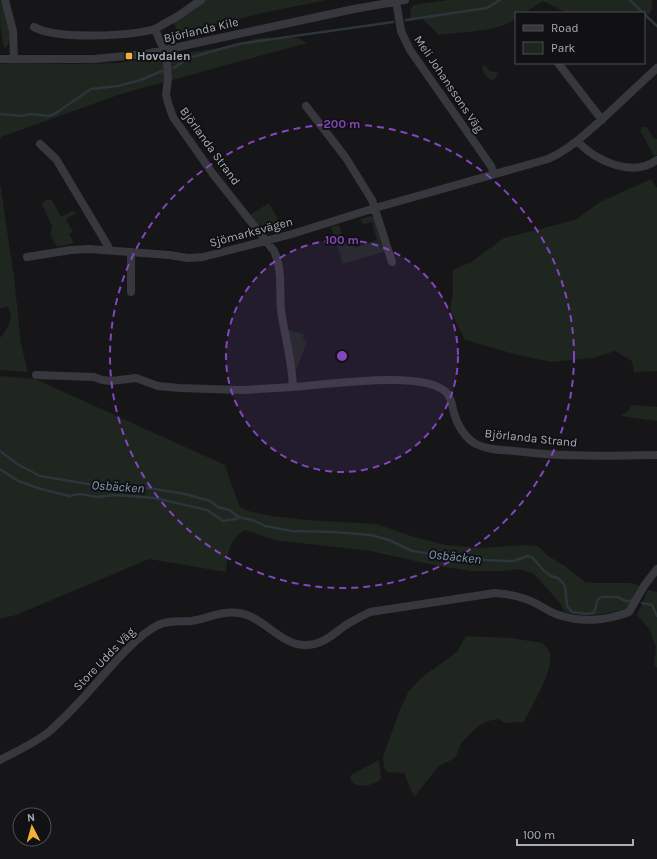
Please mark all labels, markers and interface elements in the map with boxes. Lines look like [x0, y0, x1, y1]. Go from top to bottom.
legend [515, 12, 645, 64]
street label: Björlanda Kile [162, 15, 240, 45]
text: Road [551, 21, 579, 35]
street label: Meli Johanssons Väg [411, 33, 487, 135]
text: Park [551, 41, 576, 55]
place label: Hovdalen [137, 49, 190, 63]
marker: Hovdalen [124, 51, 134, 61]
street label: Björlanda Strand [177, 104, 243, 188]
text: 200 m [324, 117, 360, 131]
street label: Sjömarksvägen [208, 214, 294, 250]
text: 100 m [325, 233, 359, 247]
centre of rings [335, 349, 349, 363]
street label: Björlanda Strand [484, 426, 578, 450]
water label: Osbäcken [91, 477, 145, 496]
water label: Osbäcken [428, 546, 482, 567]
street label: Store Udds Väg [70, 624, 138, 694]
north arrow [12, 807, 52, 847]
text: N [26, 811, 36, 824]
scale bar [517, 821, 633, 847]
text: 100 m [523, 828, 555, 842]

